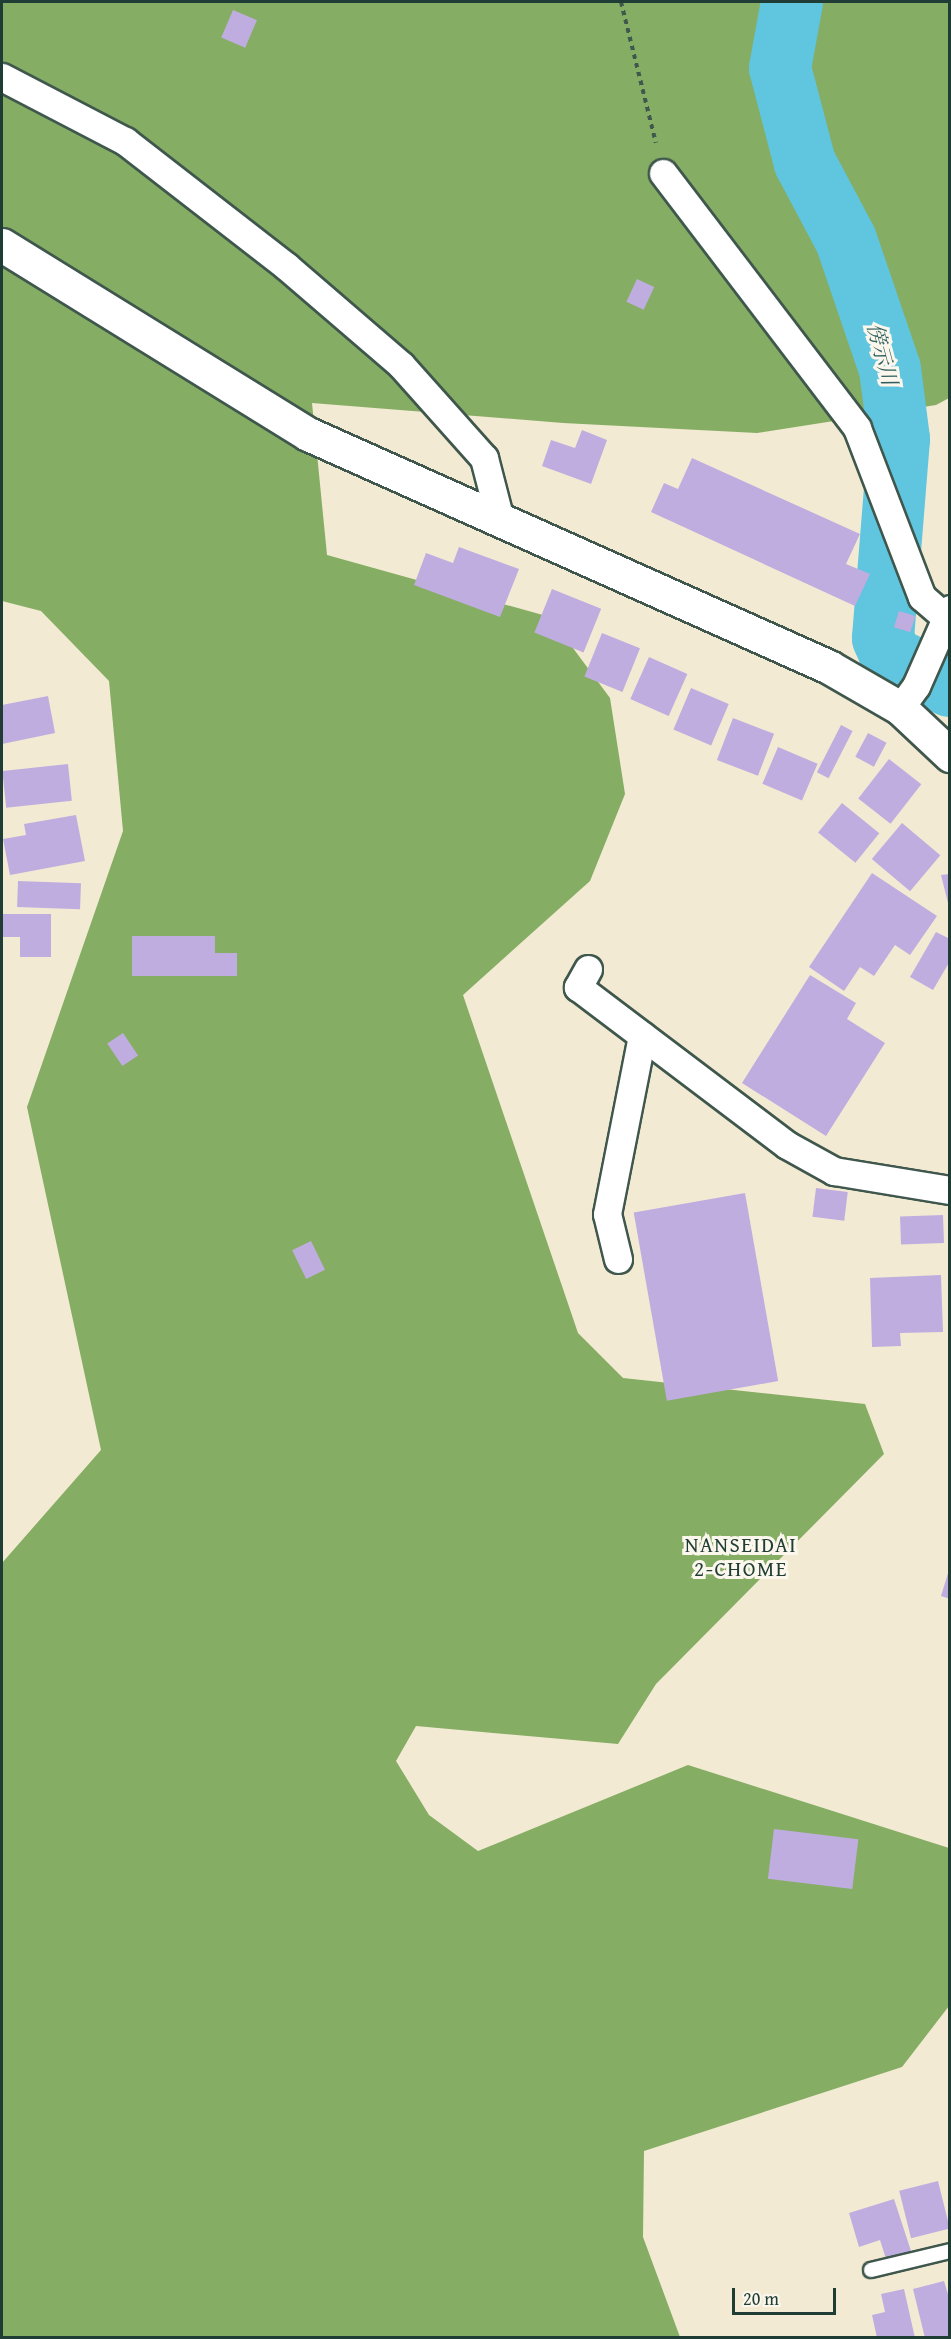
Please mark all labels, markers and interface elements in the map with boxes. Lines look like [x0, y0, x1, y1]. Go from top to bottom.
water label: 傍示川 [862, 320, 902, 388]
district label: NANSEIDAI 2-CHOME [685, 1532, 797, 1582]
scale bar [735, 2276, 838, 2314]
text: 20 m [743, 2285, 779, 2312]

